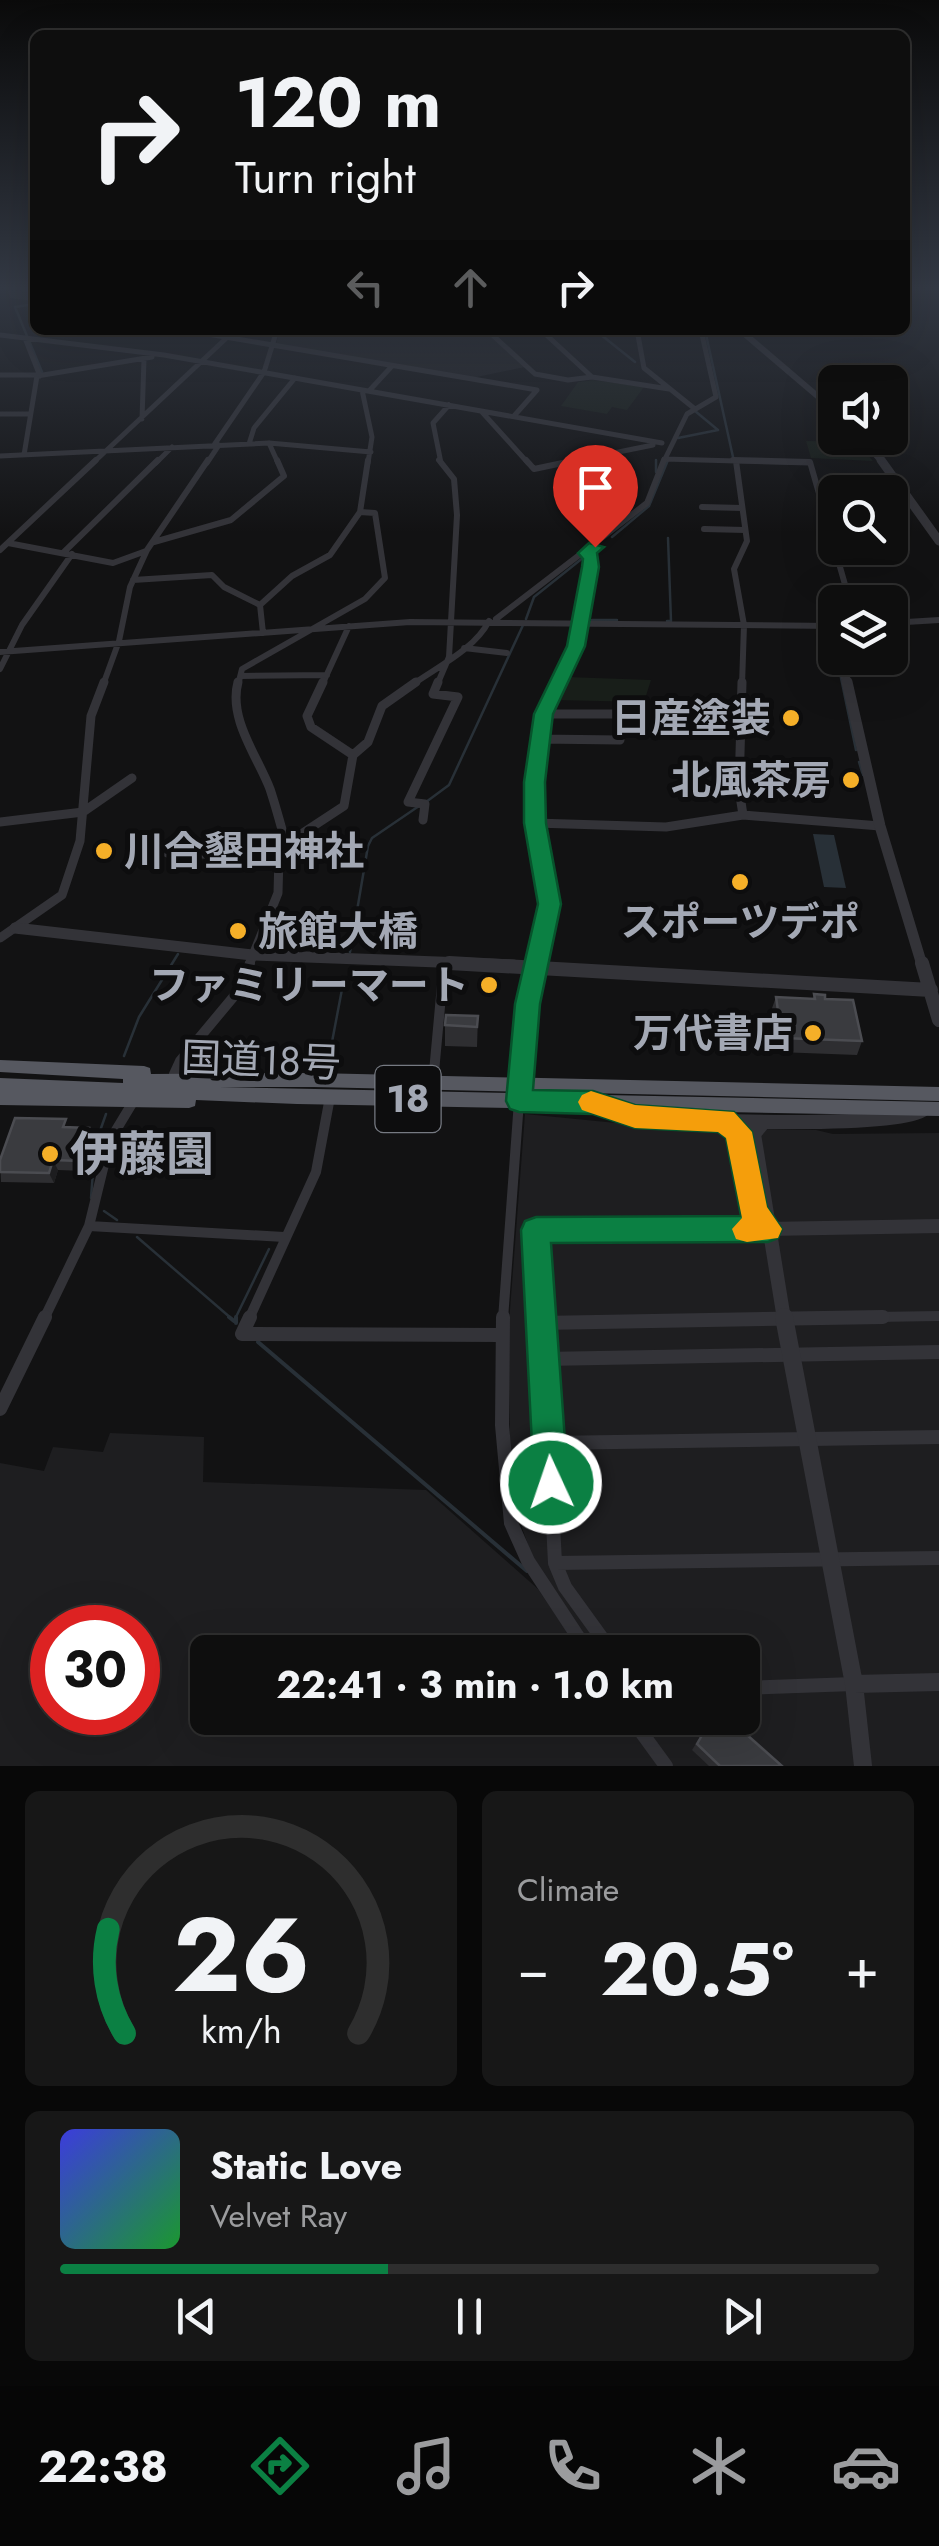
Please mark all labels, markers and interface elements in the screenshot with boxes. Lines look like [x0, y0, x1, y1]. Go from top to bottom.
text: 120 m [235, 52, 441, 153]
icon: right [70, 70, 200, 200]
text: Turn right [235, 145, 416, 210]
icon: left [338, 260, 393, 315]
icon: ahead [443, 260, 498, 315]
icon: right [548, 260, 603, 315]
map controls [818, 365, 908, 675]
button: sound [818, 365, 908, 455]
pin [553, 445, 638, 548]
icon: arrive [568, 460, 623, 515]
button: search [818, 475, 908, 565]
button: layers [818, 585, 908, 675]
place label: 日産塗装 [611, 689, 771, 747]
marker: 日産塗装 [780, 707, 802, 729]
place label: 北風茶房 [671, 751, 831, 809]
marker: 北風茶房 [840, 769, 862, 791]
place label: 川合墾田神社 [124, 822, 364, 880]
marker: 川合墾田神社 [93, 840, 115, 862]
marker: スポーツデポ [729, 871, 751, 893]
place label: スポーツデポ [620, 893, 860, 951]
place label: 旅館大橋 [258, 902, 418, 960]
marker: 旅館大橋 [227, 920, 249, 942]
place label: ファミリーマート [149, 956, 469, 1014]
marker: ファミリーマート [478, 974, 500, 996]
place label: 万代書店 [633, 1004, 793, 1062]
marker: 万代書店 [802, 1022, 824, 1044]
street label: 国道18号 [180, 1028, 342, 1092]
road number: 18 [376, 1066, 440, 1132]
place label: 伊藤園 [70, 1120, 214, 1189]
marker: 伊藤園 [39, 1143, 61, 1165]
position arrow [499, 1431, 603, 1535]
speed limit sign: 30 [30, 1605, 160, 1735]
text: 22:41 · 3 min · 1.0 km [276, 1657, 674, 1712]
text: Climate [517, 1867, 619, 1913]
text: 26 [172, 1880, 310, 2030]
text: 20.5° [600, 1915, 794, 2023]
text: − [517, 1929, 549, 2009]
text: + [845, 1929, 879, 2009]
text: km/h [201, 2005, 281, 2056]
text: Static Love [210, 2138, 402, 2193]
text: Velvet Ray [210, 2193, 347, 2239]
icon: previous [169, 2289, 224, 2344]
icon: pause [442, 2289, 497, 2344]
icon: next [715, 2289, 770, 2344]
icon: directions [245, 2431, 315, 2501]
icon: music [391, 2431, 461, 2501]
icon: phone [538, 2431, 608, 2501]
icon: climate [684, 2431, 754, 2501]
icon: car [831, 2431, 901, 2501]
text: 22:38 [38, 2434, 168, 2499]

